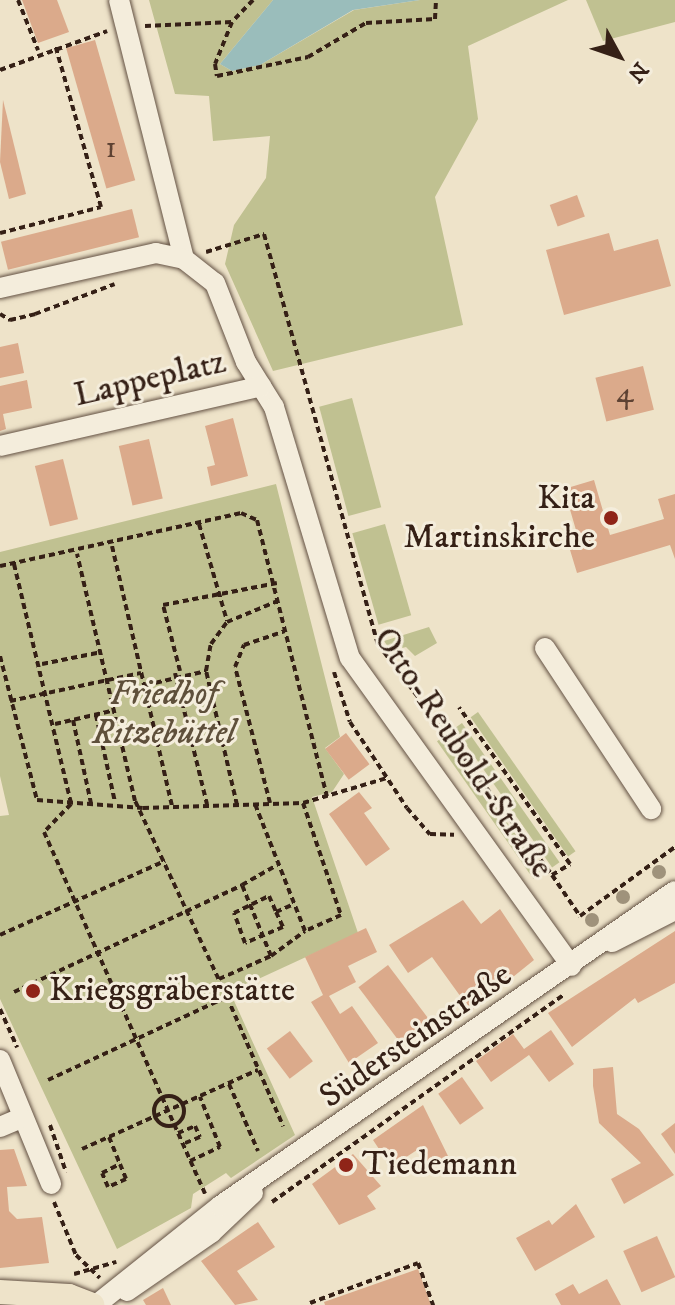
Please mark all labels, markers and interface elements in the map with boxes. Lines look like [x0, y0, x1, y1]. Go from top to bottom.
north arrow [579, 16, 659, 96]
text: N [622, 56, 654, 87]
house number: 1 [105, 131, 117, 167]
street label: Lappeplatz [70, 342, 230, 416]
house number: 4 [616, 376, 634, 412]
place label: Kita Martinskirche [403, 478, 595, 558]
marker: Kita Martinskirche [602, 509, 620, 527]
street label: Otto-Reubold-Straße [364, 620, 562, 886]
park label: Friedhof Ritzebüttel [92, 674, 236, 754]
street label: Südersteinstraße [312, 955, 520, 1117]
place label: Kriegsgräberstätte [49, 971, 295, 1011]
marker: Kriegsgräberstätte [24, 982, 42, 1000]
place label: Tiedemann [362, 1145, 517, 1185]
marker: Tiedemann [337, 1156, 355, 1174]

